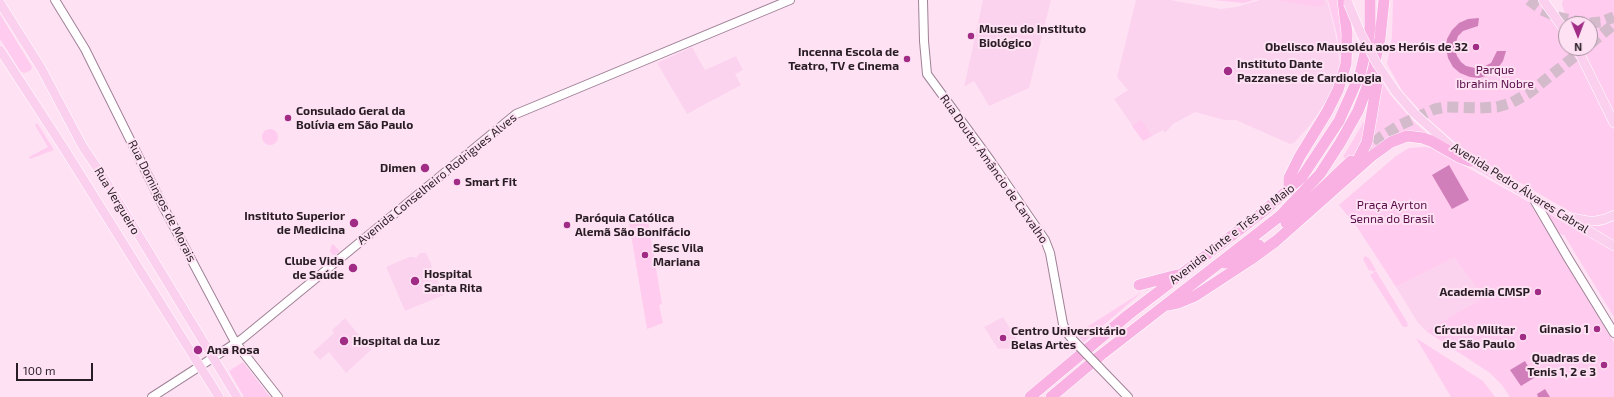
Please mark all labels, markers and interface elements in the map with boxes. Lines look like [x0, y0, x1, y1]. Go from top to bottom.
north arrow [1558, 16, 1598, 56]
place label: Museu do Instituto Biológico [979, 22, 1086, 50]
marker: Museu do Instituto Biológico [966, 31, 976, 41]
place label: Obelisco Mausoléu aos Heróis de 32 [1265, 40, 1468, 54]
text: N [1574, 41, 1582, 54]
marker: Obelisco Mausoléu aos Heróis de 32 [1471, 42, 1481, 52]
place label: Incenna Escola de Teatro, TV e Cinema [788, 45, 899, 73]
marker: Incenna Escola de Teatro, TV e Cinema [902, 54, 912, 64]
place label: Instituto Dante Pazzanese de Cardiologia [1237, 57, 1382, 85]
park label: Parque Ibrahim Nobre [1456, 63, 1534, 91]
marker: Instituto Dante Pazzanese de Cardiologia [1222, 65, 1234, 77]
street label: Rua Doutor Amâncio de Carvalho [937, 92, 1051, 246]
place label: Consulado Geral da Bolívia em São Paulo [296, 104, 413, 132]
street label: Avenida Conselheiro Rodrigues Alves [355, 110, 519, 248]
marker: Consulado Geral da Bolívia em São Paulo [283, 113, 293, 123]
street label: Rua Domingos de Morais [125, 138, 199, 264]
street label: Avenida Pedro Álvares Cabral [1449, 140, 1591, 236]
place label: Dimen [380, 161, 416, 175]
marker: Dimen [419, 162, 431, 174]
street label: Rua Vergueiro [91, 165, 143, 237]
place label: Smart Fit [465, 175, 517, 189]
marker: Smart Fit [452, 177, 462, 187]
street label: Avenida Vinte e Três de Maio [1167, 181, 1297, 287]
park label: Praça Ayrton Senna do Brasil [1350, 198, 1434, 226]
place label: Instituto Superior de Medicina [244, 209, 345, 237]
place label: Paróquia Católica Alemã São Bonifácio [575, 211, 691, 239]
marker: Instituto Superior de Medicina [348, 217, 360, 229]
marker: Paróquia Católica Alemã São Bonifácio [562, 220, 572, 230]
place label: Sesc Vila Mariana [653, 241, 704, 269]
marker: Sesc Vila Mariana [640, 250, 650, 260]
place label: Clube Vida de Saúde [284, 254, 344, 282]
marker: Clube Vida de Saúde [347, 262, 359, 274]
place label: Hospital Santa Rita [424, 267, 482, 295]
marker: Hospital Santa Rita [409, 275, 421, 287]
place label: Academia CMSP [1439, 285, 1530, 299]
marker: Academia CMSP [1533, 287, 1543, 297]
place label: Ginasio 1 [1539, 322, 1589, 336]
place label: Círculo Militar de São Paulo [1434, 323, 1515, 351]
place label: Centro Universitário Belas Artes [1011, 324, 1126, 352]
marker: Ginasio 1 [1592, 324, 1602, 334]
marker: Círculo Militar de São Paulo [1518, 332, 1528, 342]
marker: Centro Universitário Belas Artes [998, 333, 1008, 343]
place label: Hospital da Luz [353, 334, 440, 348]
marker: Hospital da Luz [338, 335, 350, 347]
place label: Ana Rosa [207, 343, 259, 357]
marker: Ana Rosa [192, 344, 204, 356]
place label: Quadras de Tenis 1, 2 e 3 [1527, 351, 1596, 379]
scale bar [18, 355, 95, 381]
marker: Quadras de Tenis 1, 2 e 3 [1599, 360, 1609, 370]
text: 100 m [23, 363, 55, 377]

